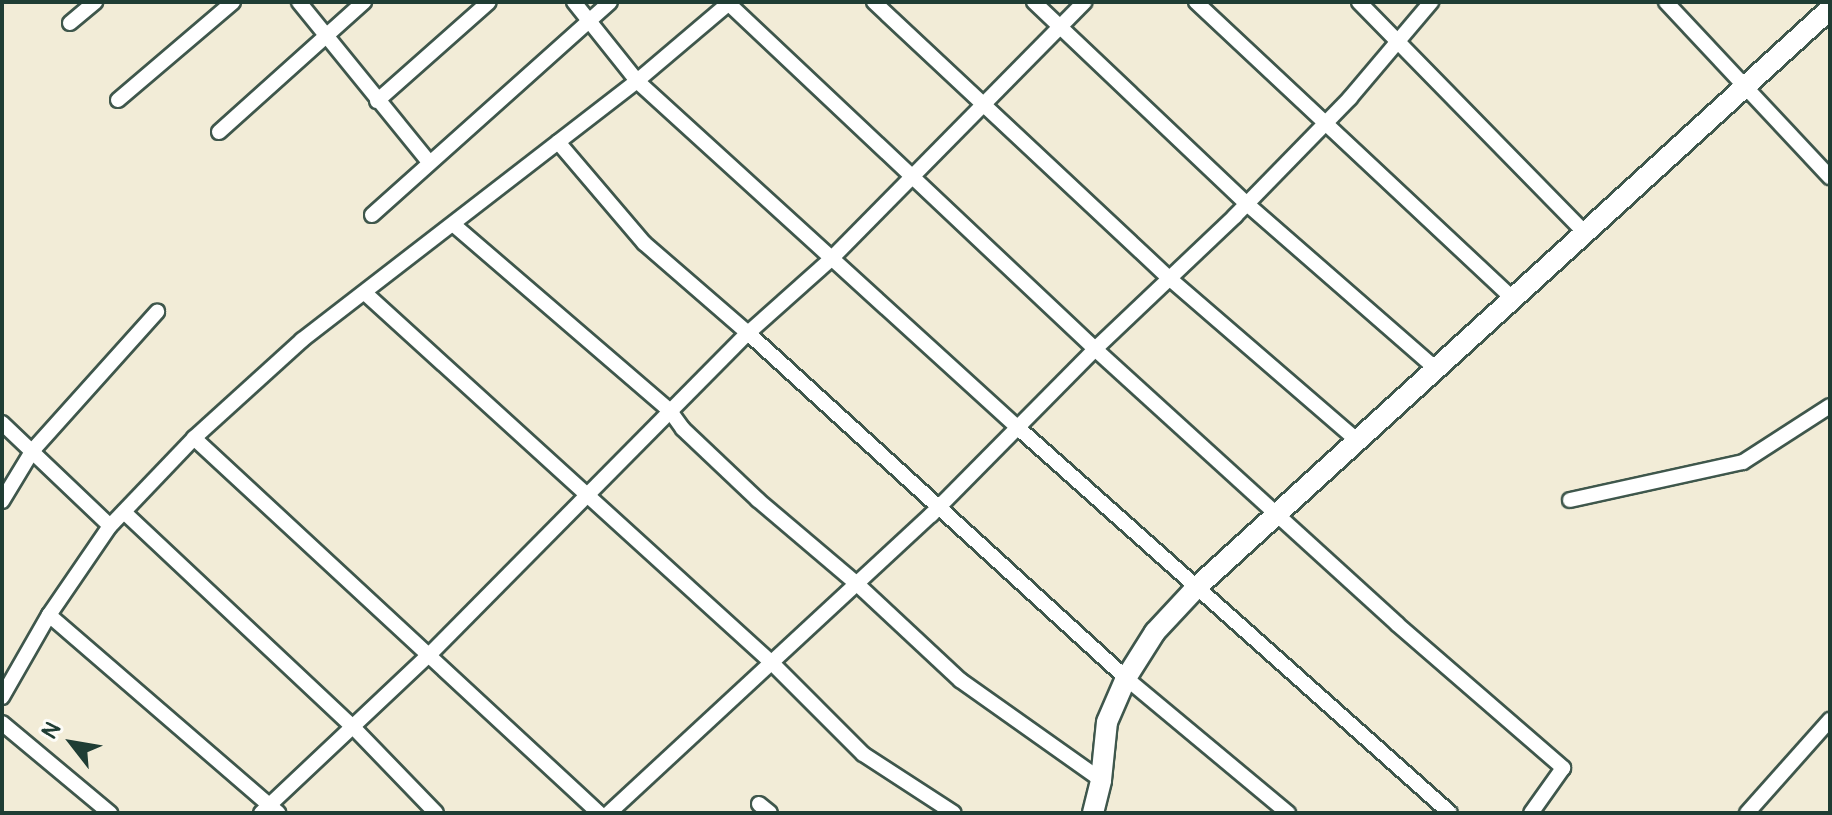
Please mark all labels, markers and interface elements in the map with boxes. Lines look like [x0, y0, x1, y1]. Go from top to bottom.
north arrow [32, 703, 112, 783]
text: N [36, 717, 67, 744]

